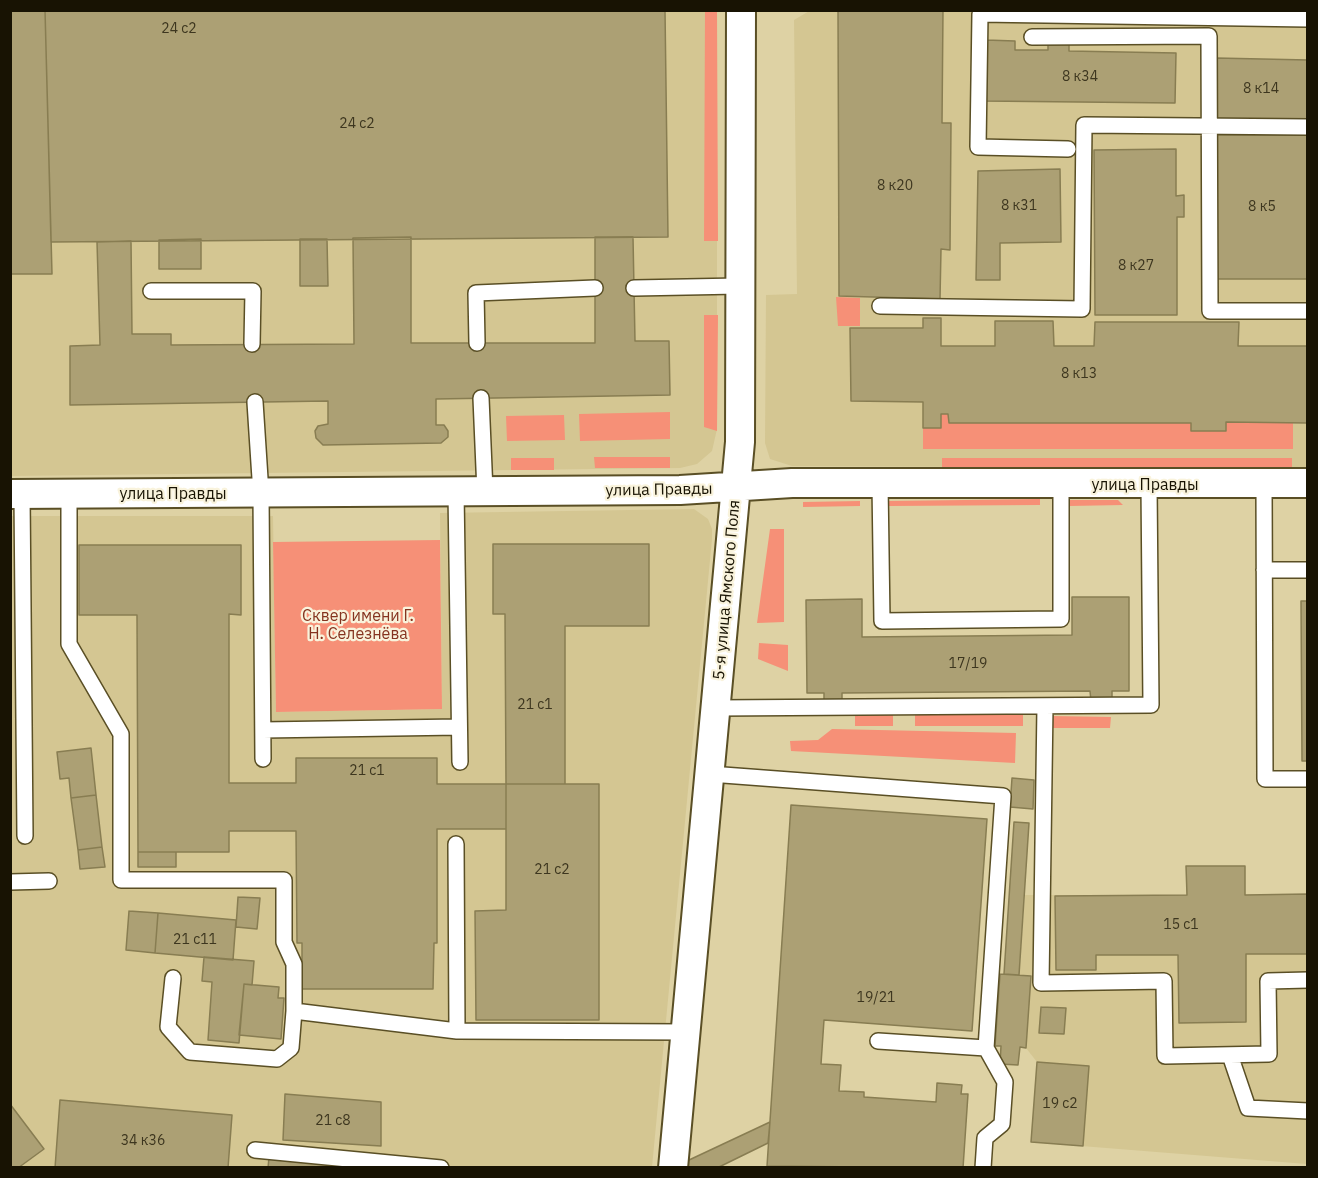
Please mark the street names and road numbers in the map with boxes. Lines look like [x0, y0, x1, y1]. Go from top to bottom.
street label: улица Правды [1091, 475, 1199, 495]
street label: улица Правды [605, 479, 713, 501]
street label: улица Правды [119, 484, 227, 504]
street label: 5-я улица Ямского Поля [710, 499, 744, 681]

